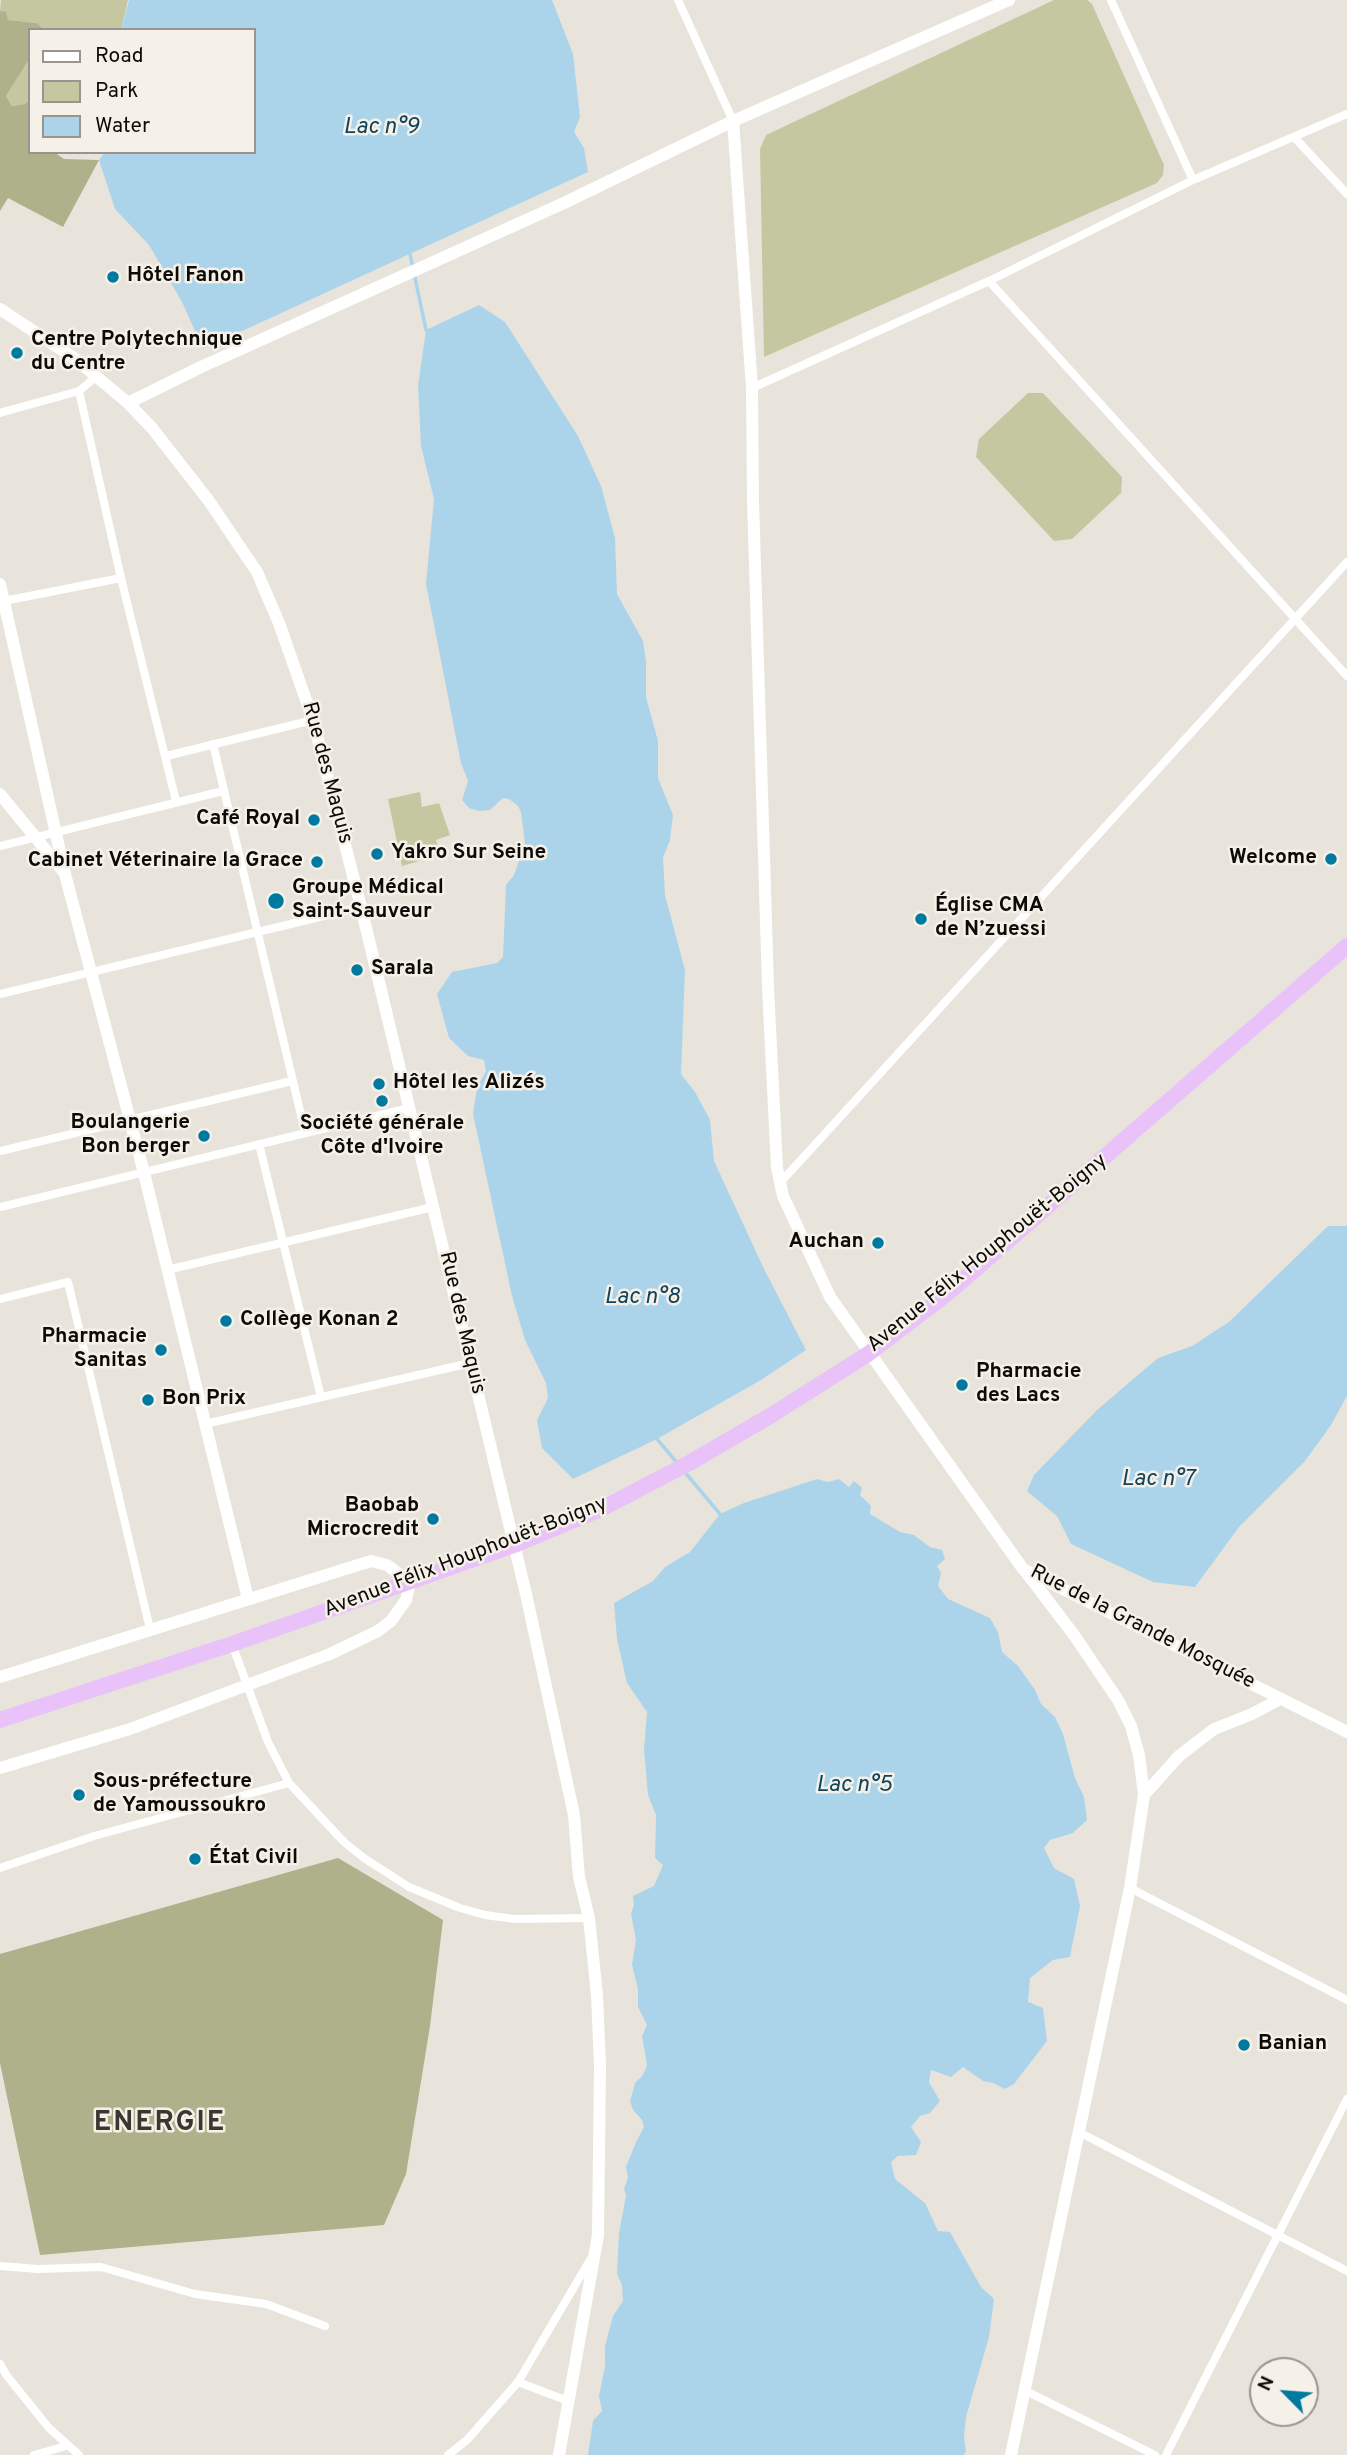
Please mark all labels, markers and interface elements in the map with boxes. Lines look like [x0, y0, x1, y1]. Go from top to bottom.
legend [28, 28, 256, 154]
text: Road [95, 43, 144, 70]
text: Park [95, 78, 138, 105]
text: Water [95, 113, 150, 140]
water label: Lac n°9 [343, 114, 419, 142]
place label: Hôtel Fanon [127, 264, 244, 290]
marker: Hôtel Fanon [105, 269, 121, 285]
place label: Centre Polytechnique du Centre [31, 328, 243, 378]
marker: Centre Polytechnique du Centre [9, 345, 25, 361]
street label: Rue des Maquis [295, 699, 357, 847]
place label: Café Royal [196, 807, 300, 833]
marker: Café Royal [306, 812, 322, 828]
place label: Yakro Sur Seine [391, 841, 546, 867]
marker: Yakro Sur Seine [369, 846, 385, 862]
place label: Welcome [1229, 846, 1317, 872]
place label: Cabinet Véterinaire la Grace [28, 849, 303, 875]
marker: Welcome [1323, 851, 1339, 867]
marker: Cabinet Véterinaire la Grace [309, 854, 325, 870]
place label: Groupe Médical Saint-Sauveur [292, 876, 444, 926]
marker: Groupe Médical Saint-Sauveur [266, 891, 286, 911]
place label: Église CMA de N’zuessi [935, 894, 1046, 944]
marker: Église CMA de N’zuessi [913, 911, 929, 927]
place label: Sarala [371, 957, 434, 983]
marker: Sarala [349, 962, 365, 978]
place label: Hôtel les Alizés [393, 1071, 545, 1097]
marker: Hôtel les Alizés [371, 1076, 387, 1092]
marker: Société générale Côte d'Ivoire [374, 1093, 390, 1109]
place label: Boulangerie Bon berger [71, 1111, 190, 1161]
place label: Société générale Côte d'Ivoire [300, 1112, 464, 1162]
marker: Boulangerie Bon berger [196, 1128, 212, 1144]
street label: Avenue Félix Houphouët-Boigny [863, 1149, 1113, 1359]
place label: Auchan [789, 1230, 864, 1256]
marker: Auchan [870, 1235, 886, 1251]
street label: Rue des Maquis [432, 1249, 490, 1397]
water label: Lac n°8 [604, 1284, 680, 1312]
place label: Collège Konan 2 [240, 1308, 399, 1334]
marker: Collège Konan 2 [218, 1313, 234, 1329]
place label: Pharmacie Sanitas [42, 1325, 147, 1375]
marker: Pharmacie Sanitas [153, 1342, 169, 1358]
place label: Pharmacie des Lacs [976, 1360, 1081, 1410]
marker: Pharmacie des Lacs [954, 1377, 970, 1393]
place label: Bon Prix [162, 1387, 246, 1413]
marker: Bon Prix [140, 1392, 156, 1408]
water label: Lac n°7 [1121, 1466, 1195, 1494]
street label: Avenue Félix Houphouët-Boigny [321, 1492, 611, 1624]
place label: Baobab Microcredit [307, 1494, 419, 1544]
marker: Baobab Microcredit [425, 1511, 441, 1527]
street label: Rue de la Grande Mosquée [1025, 1560, 1259, 1696]
place label: Sous-préfecture de Yamoussoukro [93, 1770, 266, 1820]
water label: Lac n°5 [816, 1772, 892, 1800]
marker: Sous-préfecture de Yamoussoukro [71, 1787, 87, 1803]
place label: État Civil [209, 1846, 298, 1872]
marker: État Civil [187, 1851, 203, 1867]
place label: Banian [1258, 2032, 1327, 2058]
marker: Banian [1236, 2037, 1252, 2053]
district label: ENERGIE [95, 2107, 225, 2141]
north arrow [1249, 2357, 1319, 2427]
text: N [1253, 2373, 1281, 2395]

